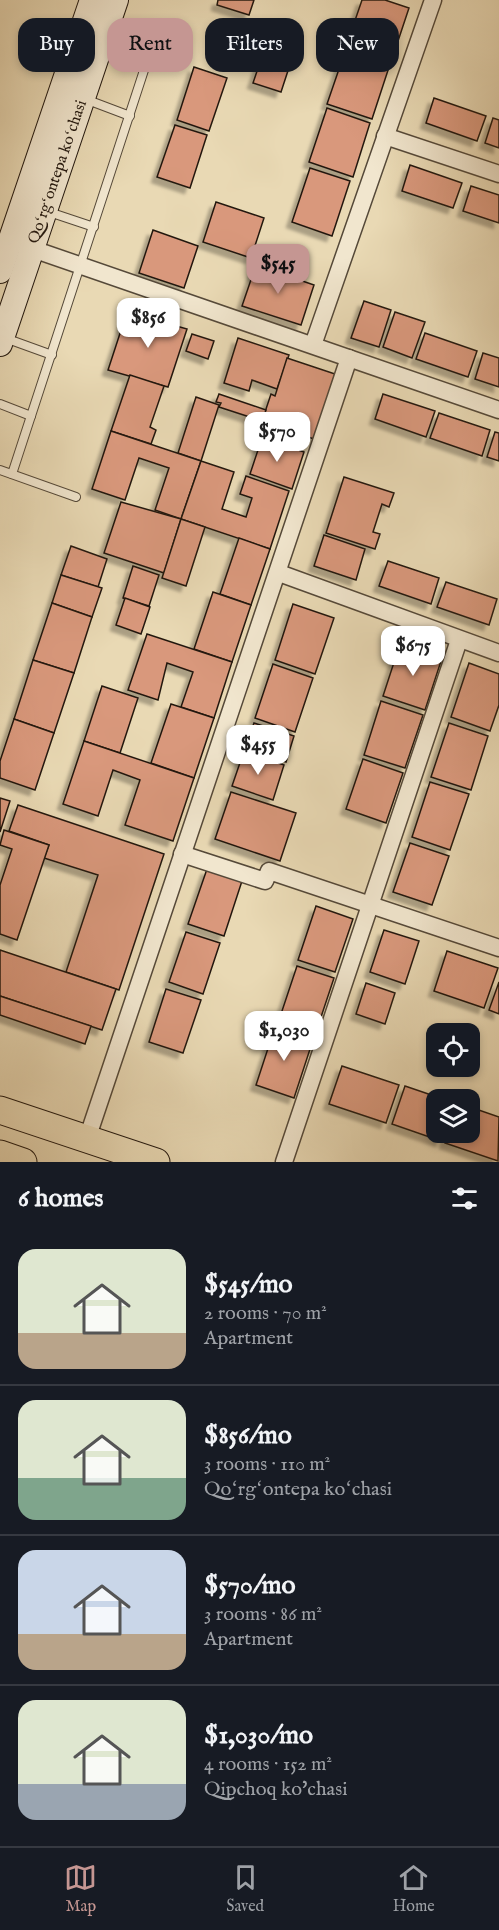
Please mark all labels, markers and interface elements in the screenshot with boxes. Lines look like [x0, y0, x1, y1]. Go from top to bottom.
chip: Buy [18, 18, 95, 72]
chip: Rent [107, 18, 193, 72]
chip: Filters [205, 18, 304, 72]
chip: New [316, 18, 399, 72]
street label: Qoʻrgʻontepa koʻchasi [24, 98, 92, 246]
pin: $545 [242, 244, 314, 295]
text: $545 [260, 251, 296, 276]
pin: $856 [112, 298, 184, 349]
text: $856 [131, 305, 165, 330]
pin: $570 [241, 412, 313, 463]
text: $570 [258, 419, 296, 444]
pin: $675 [377, 626, 449, 677]
text: $675 [395, 633, 431, 658]
pin: $455 [222, 725, 294, 776]
text: $455 [240, 732, 276, 757]
pin: $1,030 [235, 1011, 333, 1062]
text: $1,030 [259, 1018, 309, 1043]
map controls [426, 1023, 480, 1143]
button: locate [426, 1023, 480, 1077]
button: layers [426, 1089, 480, 1143]
text: 6 homes [18, 1182, 103, 1215]
icon: filters [448, 1182, 481, 1215]
text: $545/mo [204, 1268, 293, 1301]
icon: home [66, 1273, 138, 1345]
text: 2 rooms · 70 m² [204, 1301, 327, 1326]
text: Apartment [204, 1326, 293, 1351]
text: $856/mo [204, 1419, 292, 1452]
icon: home [66, 1424, 138, 1496]
text: 3 rooms · 110 m² [204, 1452, 330, 1477]
text: Qoʻrgʻontepa koʻchasi [204, 1477, 392, 1502]
text: $570/mo [204, 1569, 296, 1602]
icon: home [66, 1574, 138, 1646]
text: 3 rooms · 86 m² [204, 1602, 322, 1627]
text: Apartment [204, 1627, 293, 1652]
text: $1,030/mo [204, 1719, 313, 1752]
icon: home [66, 1724, 138, 1796]
text: 4 rooms · 152 m² [204, 1752, 332, 1777]
text: Qipchoq ko'chasi [204, 1777, 348, 1802]
tab: Map [64, 1861, 97, 1917]
tab: Saved [226, 1861, 264, 1917]
tab: Home [393, 1861, 435, 1917]

